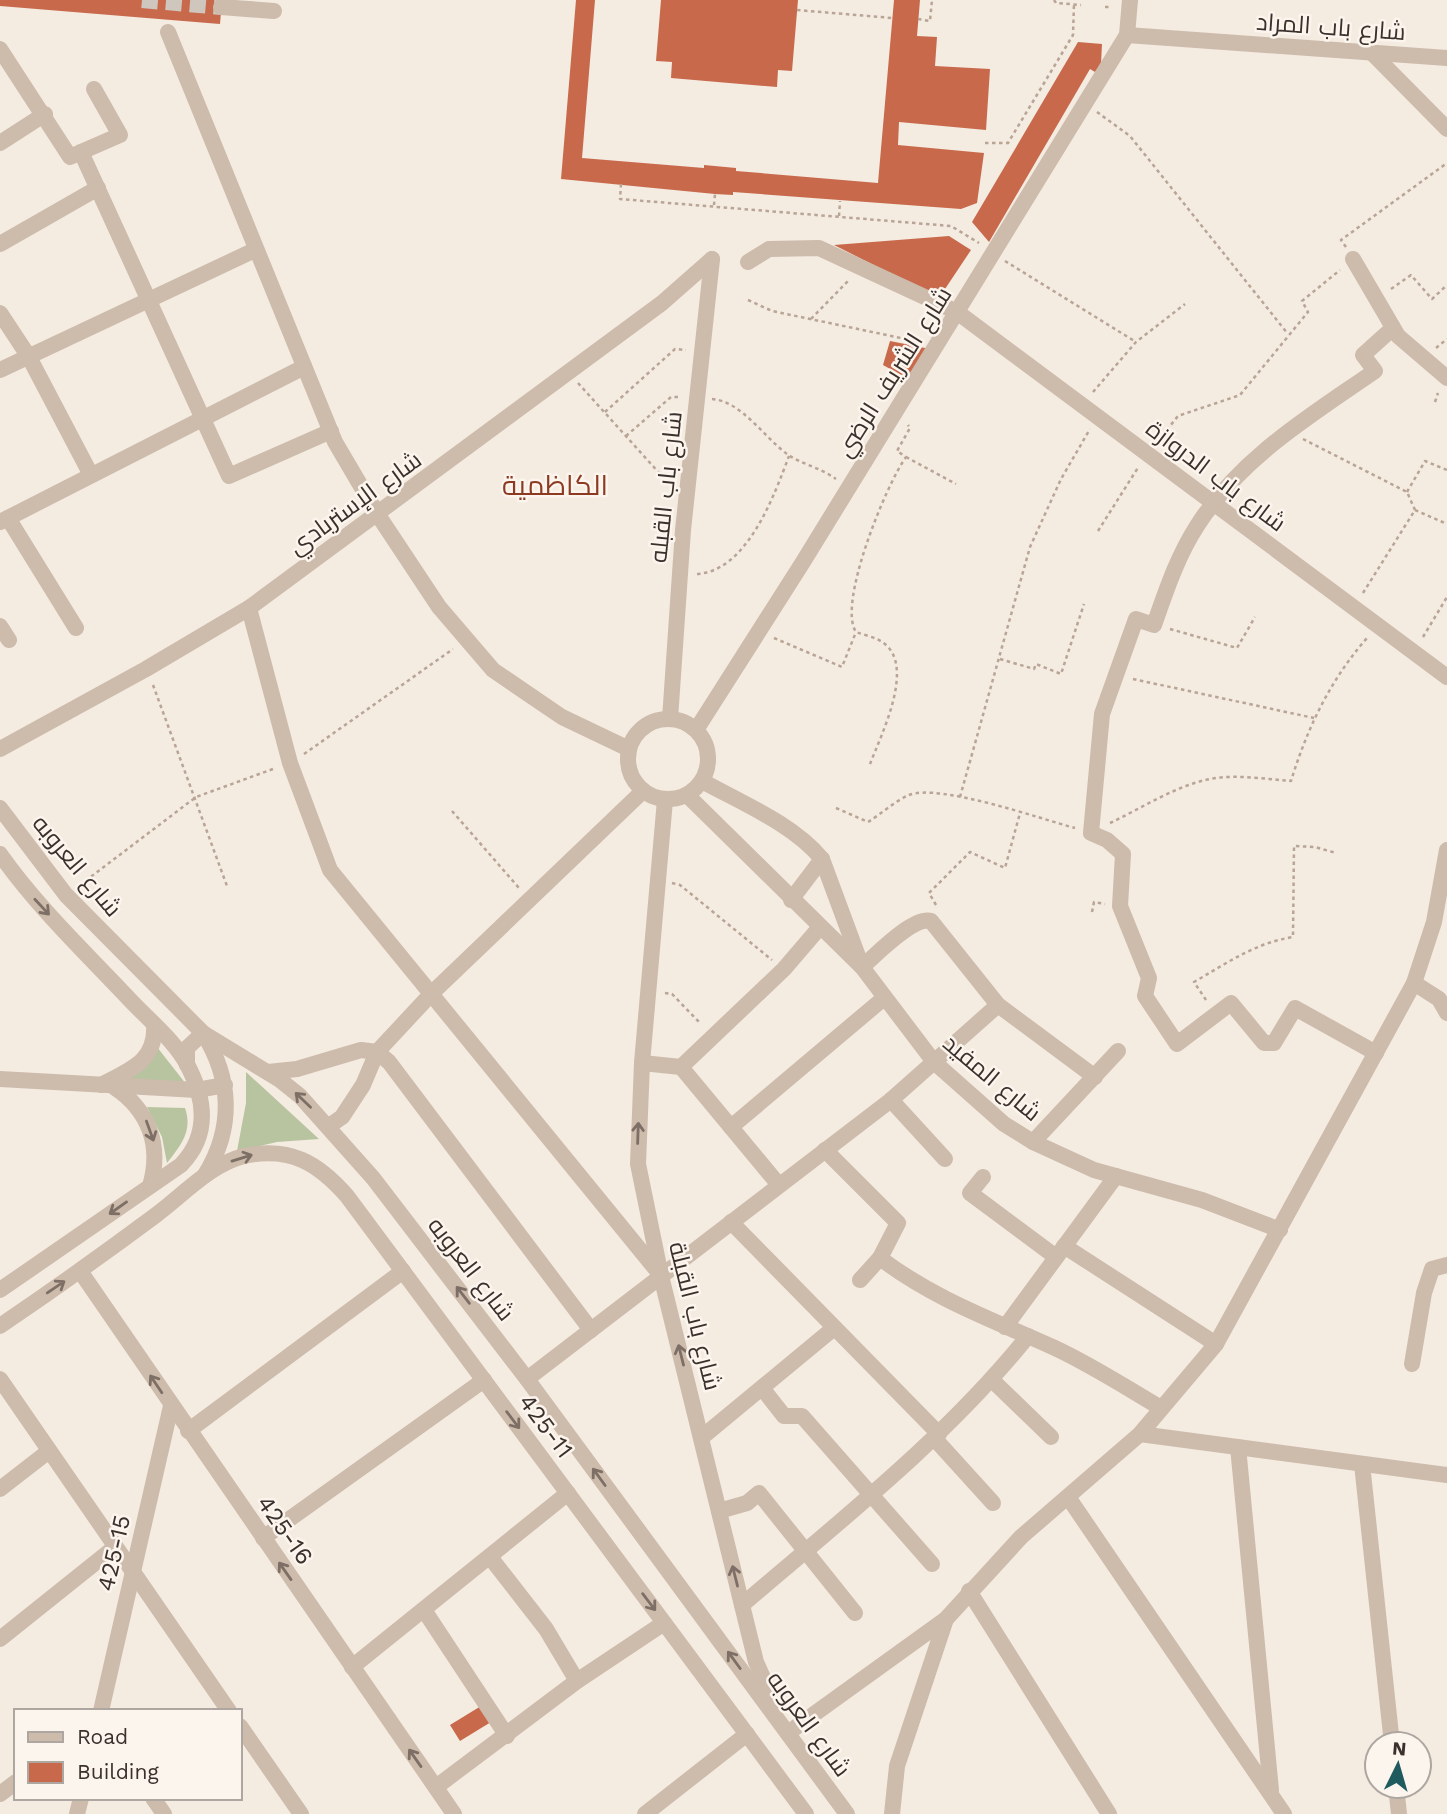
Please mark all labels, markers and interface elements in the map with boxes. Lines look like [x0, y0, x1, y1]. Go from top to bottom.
street label: شارع باب المراد [1255, 8, 1407, 48]
street label: شارع الشريف الرضي [830, 282, 961, 464]
street label: شارع باب القبله [644, 410, 690, 564]
street label: شارع باب الدروازة [1140, 414, 1291, 539]
street label: شارع الإستربادي [283, 445, 429, 564]
district label: الكاظمية [502, 469, 608, 502]
street label: شارع العروبه [25, 810, 127, 924]
one-way arrow [34, 898, 51, 915]
street label: شارع المفيد [936, 1029, 1047, 1129]
one-way arrow [295, 1092, 312, 1109]
one-way arrow [145, 1119, 157, 1141]
one-way arrow [632, 1122, 645, 1145]
one-way arrow [231, 1150, 253, 1163]
one-way arrow [109, 1201, 128, 1215]
street label: شارع العروبه [420, 1212, 520, 1328]
street label: شارع باب القبلة [661, 1239, 727, 1394]
one-way arrow [46, 1280, 66, 1294]
one-way arrow [455, 1286, 470, 1305]
one-way arrow [674, 1345, 687, 1367]
one-way arrow [149, 1375, 163, 1394]
street label: 425-11 [513, 1389, 579, 1463]
one-way arrow [506, 1410, 521, 1428]
one-way arrow [592, 1468, 606, 1487]
street label: 425-16 [251, 1490, 319, 1570]
street label: 425-15 [92, 1512, 136, 1594]
one-way arrow [278, 1562, 292, 1581]
one-way arrow [728, 1566, 741, 1588]
one-way arrow [642, 1592, 656, 1611]
one-way arrow [727, 1651, 741, 1670]
street label: شارع العروبه [760, 1666, 857, 1783]
legend [14, 1709, 242, 1800]
text: Road [77, 1724, 128, 1749]
north arrow [1363, 1730, 1433, 1800]
text: N [1391, 1736, 1407, 1761]
one-way arrow [408, 1749, 422, 1768]
text: Building [77, 1759, 159, 1784]

